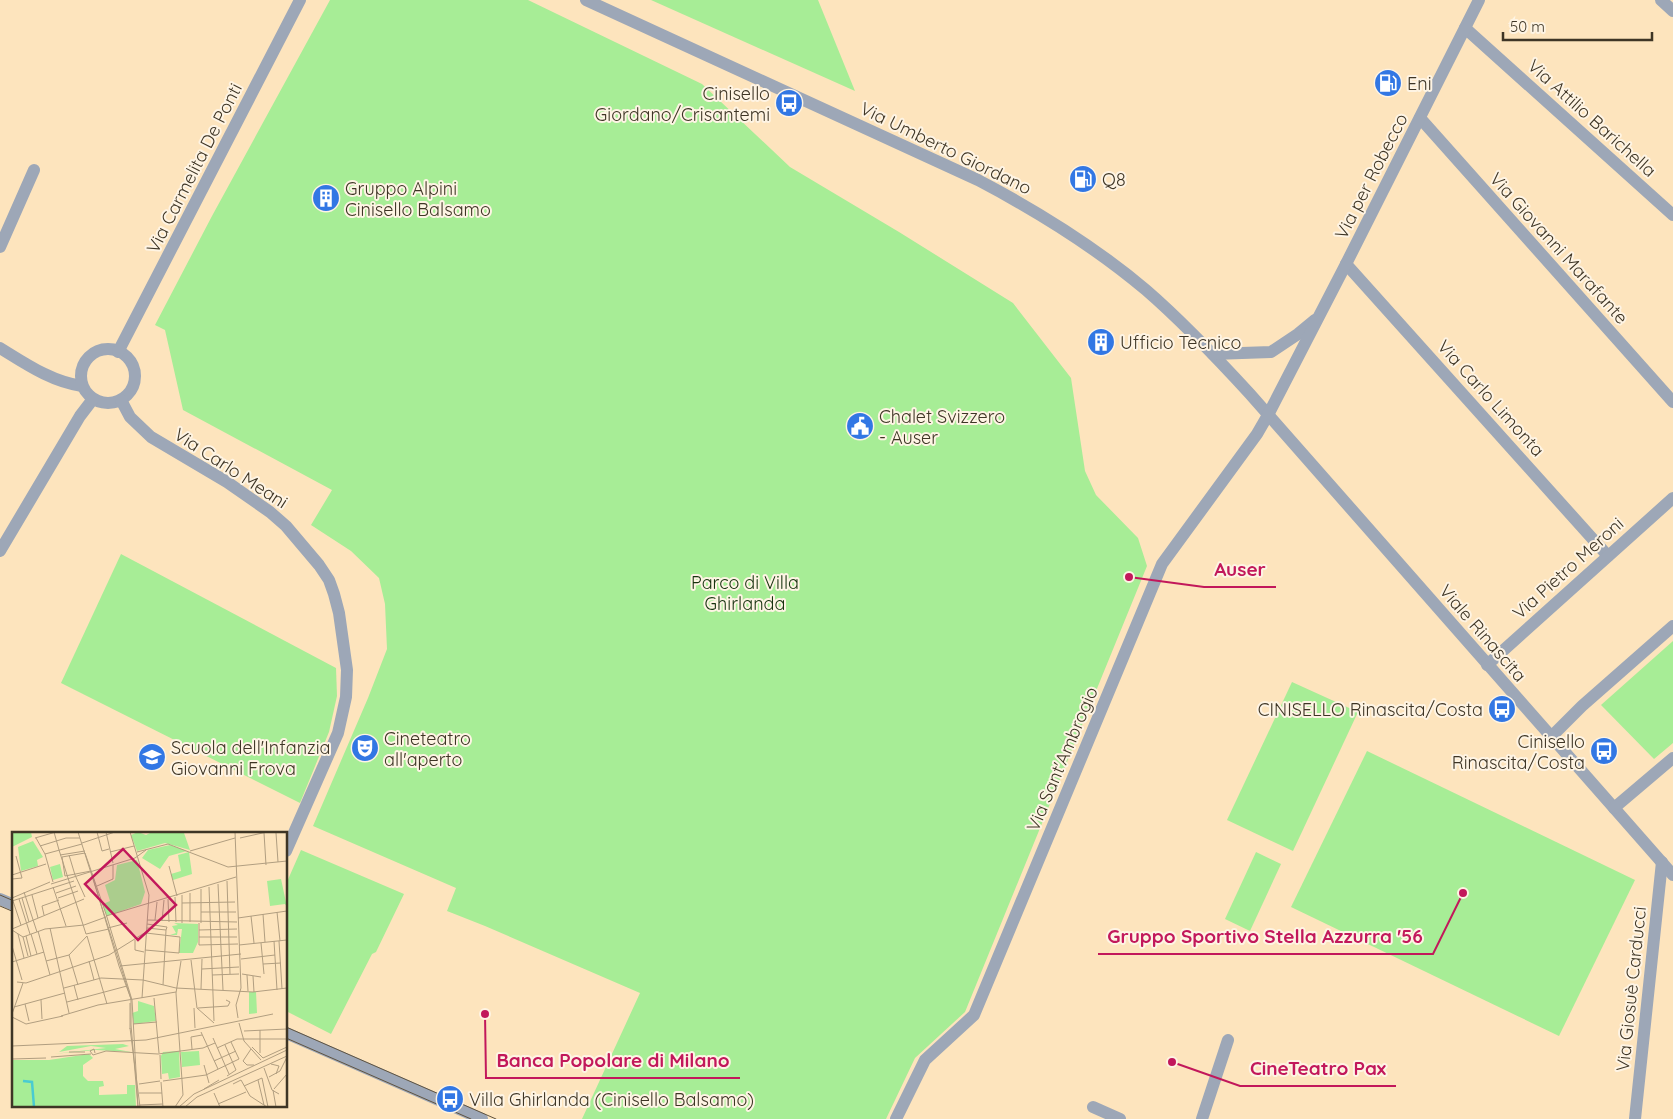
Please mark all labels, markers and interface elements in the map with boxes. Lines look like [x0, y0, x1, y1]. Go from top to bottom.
scale bar [1503, 10, 1652, 42]
text: 50 m [1510, 17, 1545, 36]
street label: Via Attilio Barichella [1523, 54, 1661, 182]
fuel station icon: Eni [1373, 68, 1403, 98]
place label: Eni [1407, 72, 1431, 95]
street label: Via Carmelita De Ponti [141, 79, 247, 257]
place label: Cinisello Giordano/Crisantemi [595, 82, 770, 126]
bus stop icon: Cinisello Giordano/Crisantemi [774, 88, 804, 118]
street label: Via Umberto Giordano [857, 97, 1035, 199]
street label: Via per Robecco [1329, 109, 1413, 243]
fuel station icon: Q8 [1068, 164, 1098, 194]
street label: Via Giovanni Marafante [1485, 167, 1633, 329]
place label: Q8 [1102, 168, 1126, 191]
place label: Gruppo Alpini Cinisello Balsamo [345, 177, 491, 221]
building icon: Gruppo Alpini Cinisello Balsamo [311, 183, 341, 213]
building icon: Ufficio Tecnico [1086, 327, 1116, 357]
place label: Ufficio Tecnico [1120, 331, 1241, 354]
street label: Via Carlo Limonta [1433, 335, 1549, 461]
place label: Chalet Svizzero - Auser [879, 405, 1005, 449]
public building icon: Chalet Svizzero - Auser [845, 411, 875, 441]
street label: Via Carlo Meani [170, 423, 292, 513]
street label: Via Pietro Meroni [1508, 512, 1628, 624]
callout: Auser [1204, 553, 1276, 587]
text: Auser [1214, 557, 1266, 581]
park label: Parco di Villa Ghirlanda [691, 571, 799, 615]
street label: Viale Rinascita [1434, 580, 1532, 686]
street label: Via Sant'Ambrogio [1021, 683, 1103, 835]
bus stop icon: CINISELLO Rinascita/Costa [1487, 694, 1517, 724]
place label: CINISELLO Rinascita/Costa [1258, 698, 1483, 721]
place label: Cineteatro all'aperto [384, 727, 471, 771]
place label: Cinisello Rinascita/Costa [1452, 730, 1585, 774]
theatre icon: Cineteatro all'aperto [350, 733, 380, 763]
place label: Scuola dell'Infanzia Giovanni Frova [171, 736, 330, 780]
bus stop icon: Cinisello Rinascita/Costa [1589, 736, 1619, 766]
school or university icon: Scuola dell'Infanzia Giovanni Frova [137, 742, 167, 772]
inset map [12, 832, 288, 1106]
street label: Via Giosuè Carducci [1611, 905, 1651, 1073]
callout: Gruppo Sportivo Stella Azzurra '56 [1098, 920, 1433, 954]
text: Gruppo Sportivo Stella Azzurra '56 [1107, 924, 1423, 948]
callout: Banca Popolare di Milano [486, 1044, 740, 1078]
text: Banca Popolare di Milano [496, 1048, 730, 1072]
callout: CineTeatro Pax [1240, 1052, 1396, 1086]
text: CineTeatro Pax [1250, 1056, 1386, 1080]
bus stop icon: Villa Ghirlanda (Cinisello Balsamo) [435, 1084, 465, 1114]
place label: Villa Ghirlanda (Cinisello Balsamo) [469, 1088, 754, 1111]

